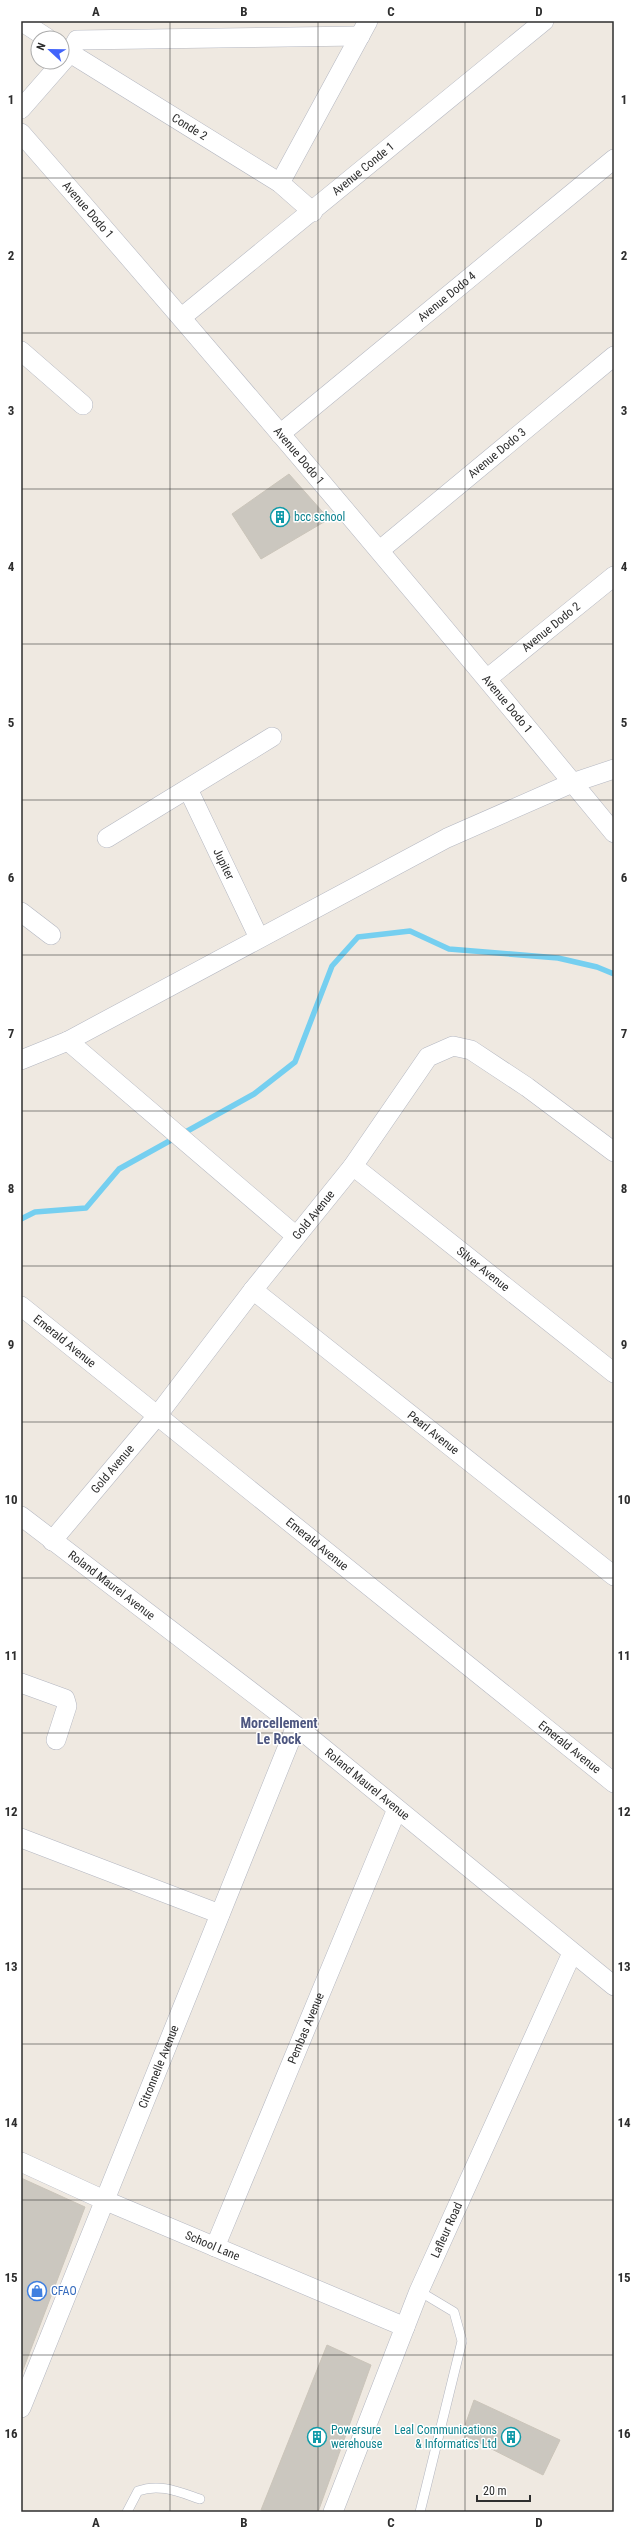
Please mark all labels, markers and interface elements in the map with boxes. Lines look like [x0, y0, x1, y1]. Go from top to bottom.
text: A [92, 4, 100, 19]
text: B [240, 4, 248, 19]
text: C [387, 4, 395, 19]
text: D [535, 4, 543, 19]
north arrow [30, 30, 70, 70]
text: N [34, 41, 49, 52]
text: 1 [8, 92, 14, 107]
text: 1 [621, 92, 627, 107]
street label: Conde 2 [169, 111, 210, 143]
street label: Avenue Conde 1 [329, 139, 397, 198]
street label: Avenue Dodo 1 [59, 179, 116, 241]
text: 2 [8, 248, 15, 263]
text: 2 [621, 248, 628, 263]
street label: Avenue Dodo 4 [415, 269, 479, 325]
text: 3 [8, 403, 14, 418]
text: 3 [621, 403, 627, 418]
street label: Avenue Dodo 1 [271, 424, 327, 487]
street label: Avenue Dodo 3 [465, 425, 529, 481]
building icon: bcc school [269, 506, 291, 528]
place label: bcc school [294, 510, 345, 524]
text: 4 [8, 559, 15, 574]
text: 4 [621, 559, 628, 574]
street label: Avenue Dodo 2 [519, 599, 583, 655]
street label: Avenue Dodo 1 [479, 672, 535, 736]
text: 5 [8, 715, 15, 730]
text: 5 [621, 715, 628, 730]
street label: Jupiter [210, 846, 237, 882]
text: 6 [8, 870, 15, 885]
text: 6 [621, 870, 628, 885]
text: 7 [8, 1026, 15, 1041]
text: 7 [621, 1026, 628, 1041]
text: 8 [8, 1181, 14, 1196]
text: 8 [621, 1181, 627, 1196]
street label: Gold Avenue [289, 1187, 338, 1242]
street label: Silver Avenue [454, 1244, 513, 1295]
street label: Emerald Avenue [31, 1312, 99, 1371]
text: 9 [8, 1337, 14, 1352]
text: 9 [621, 1337, 627, 1352]
street label: Pearl Avenue [405, 1408, 462, 1458]
street label: Gold Avenue [88, 1442, 137, 1496]
text: 10 [4, 1492, 18, 1507]
text: 10 [617, 1492, 631, 1507]
street label: Emerald Avenue [283, 1515, 351, 1574]
street label: Roland Maurel Avenue [65, 1548, 158, 1623]
text: 11 [4, 1648, 18, 1663]
text: 11 [617, 1648, 631, 1663]
district label: Morcellement Le Rock [240, 1715, 318, 1747]
street label: Emerald Avenue [536, 1718, 604, 1777]
street label: Roland Maurel Avenue [322, 1745, 413, 1823]
text: 12 [4, 1804, 18, 1819]
text: 12 [617, 1804, 631, 1819]
text: 13 [4, 1959, 18, 1974]
text: 13 [617, 1959, 631, 1974]
street label: Pembas Avenue [285, 1990, 327, 2066]
street label: Citronnelle Avenue [136, 2023, 182, 2110]
text: 14 [4, 2115, 18, 2130]
text: 14 [617, 2115, 631, 2130]
street label: Lafleur Road [428, 2200, 465, 2260]
street label: School Lane [183, 2228, 242, 2264]
text: 15 [4, 2270, 18, 2285]
text: 15 [617, 2270, 631, 2285]
shop icon: CFAO [26, 2280, 48, 2302]
place label: CFAO [51, 2284, 77, 2298]
place label: Powersure werehouse [331, 2423, 383, 2451]
place label: Leal Communications & Informatics Ltd [394, 2423, 497, 2451]
text: 16 [4, 2426, 18, 2441]
building icon: Powersure werehouse [306, 2426, 328, 2448]
building icon: Leal Communications & Informatics Ltd [500, 2426, 522, 2448]
text: 16 [617, 2426, 631, 2441]
scale bar [477, 2477, 530, 2503]
text: 20 m [483, 2484, 507, 2498]
text: A [92, 2515, 100, 2530]
text: B [240, 2515, 248, 2530]
text: C [387, 2515, 395, 2530]
text: D [535, 2515, 543, 2530]

